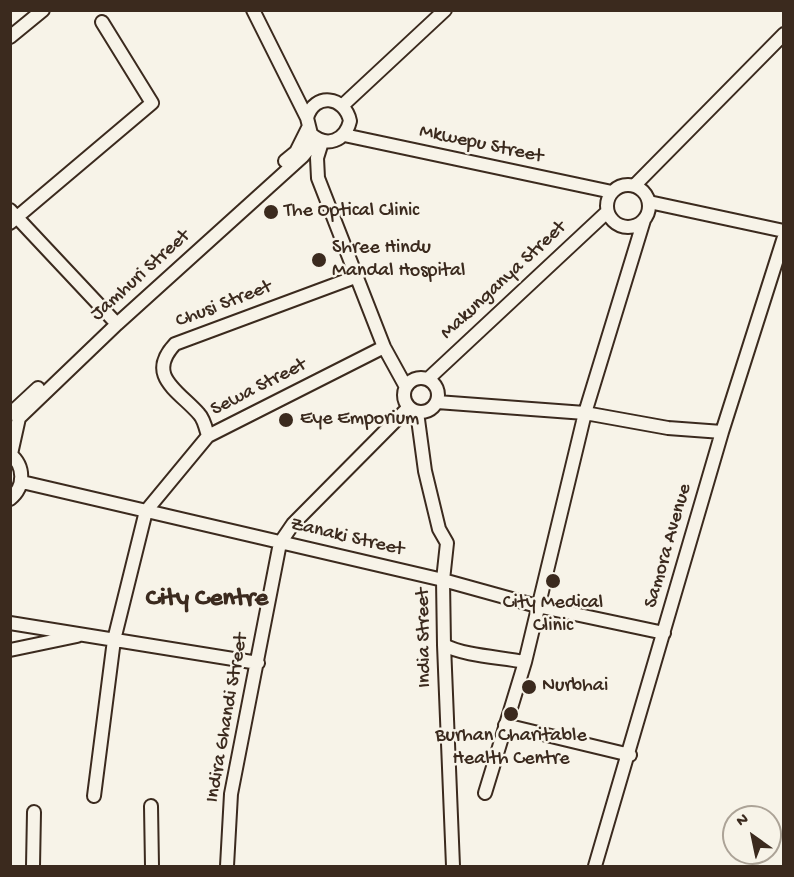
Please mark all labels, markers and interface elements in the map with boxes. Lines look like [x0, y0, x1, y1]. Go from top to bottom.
street label: Mkwepu Street [417, 120, 545, 170]
place label: The Optical Clinic [284, 200, 419, 224]
marker: The Optical Clinic [262, 203, 280, 221]
street label: Makunganya Street [436, 216, 572, 346]
street label: Jamhuri Street [86, 225, 196, 327]
place label: Shree Hindu Mandal Hospital [332, 237, 465, 284]
marker: Shree Hindu Mandal Hospital [310, 251, 328, 269]
street label: Chusi Street [173, 276, 275, 334]
street label: Sewa Street [207, 354, 311, 422]
place label: Eye Emporium [300, 408, 419, 432]
marker: Eye Emporium [277, 411, 295, 429]
street label: Samora Avenue [640, 481, 698, 611]
street label: Zanaki Street [288, 513, 406, 563]
marker: City Medical Clinic [544, 572, 562, 590]
district label: City Centre [146, 584, 268, 616]
street label: India Street [412, 588, 438, 688]
place label: City Medical Clinic [503, 592, 603, 639]
street label: Indira Ghandi Street [201, 632, 255, 804]
place label: Nurbhai [542, 675, 608, 699]
marker: Nurbhai [520, 678, 538, 696]
marker: Burhan Charitable Health Centre [502, 705, 520, 723]
place label: Burhan Charitable Health Centre [435, 725, 587, 772]
north arrow [722, 805, 782, 865]
text: N [733, 810, 753, 832]

